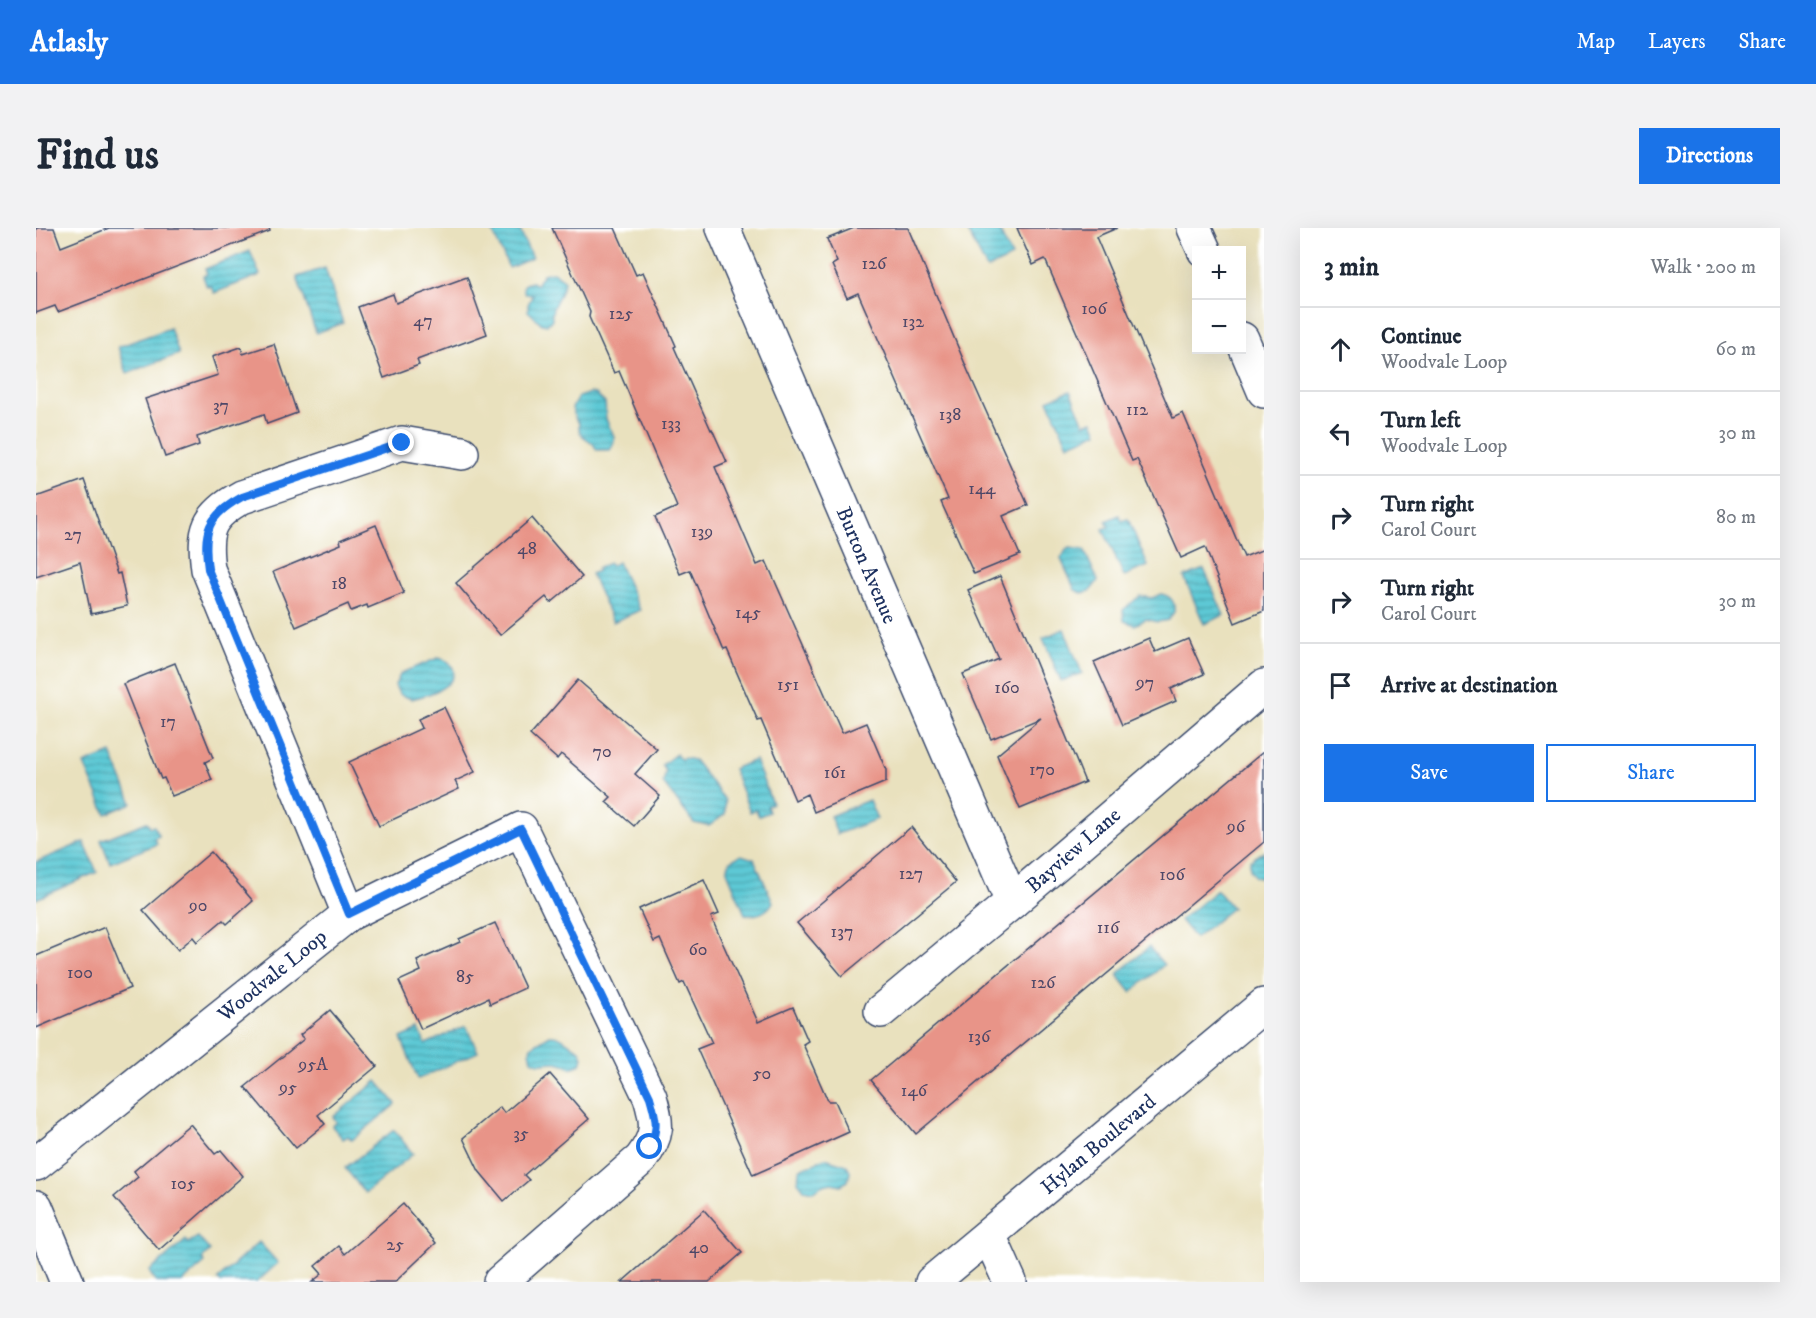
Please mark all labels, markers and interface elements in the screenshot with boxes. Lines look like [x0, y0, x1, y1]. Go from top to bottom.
text: Atlasly [30, 25, 108, 60]
text: Map [1576, 29, 1615, 55]
text: Layers [1648, 29, 1706, 55]
text: Share [1739, 29, 1786, 55]
button: Directions [1639, 128, 1780, 184]
text: Find us [36, 130, 159, 182]
map controls [1192, 246, 1246, 354]
button: + [1192, 246, 1246, 300]
text: 3 min [1324, 251, 1379, 284]
house number: 126 [862, 253, 887, 275]
text: Walk · 200 m [1650, 255, 1756, 280]
house number: 106 [1081, 298, 1107, 320]
button: − [1192, 300, 1246, 354]
house number: 125 [609, 303, 633, 325]
house number: 47 [413, 310, 433, 332]
house number: 132 [902, 311, 924, 333]
text: Continue [1381, 323, 1462, 350]
icon: ahead [1324, 333, 1357, 366]
text: 60 m [1716, 337, 1756, 362]
text: Woodvale Loop [1381, 350, 1507, 375]
house number: 37 [213, 395, 229, 417]
house number: 112 [1126, 399, 1148, 421]
house number: 138 [939, 404, 961, 426]
text: Turn left [1381, 407, 1461, 434]
house number: 133 [661, 413, 681, 435]
icon: left [1324, 417, 1357, 450]
text: 30 m [1718, 421, 1756, 446]
route end [388, 429, 414, 455]
text: Woodvale Loop [1381, 434, 1507, 459]
house number: 144 [968, 478, 996, 500]
text: Turn right [1381, 491, 1474, 518]
icon: right [1324, 501, 1357, 534]
street label: Burton Avenue [830, 503, 902, 628]
text: 80 m [1716, 505, 1756, 530]
text: Carol Court [1381, 518, 1477, 543]
house number: 139 [691, 521, 713, 543]
house number: 27 [64, 524, 82, 546]
house number: 48 [517, 538, 537, 560]
house number: 18 [331, 573, 347, 595]
text: Turn right [1381, 575, 1474, 602]
icon: right [1324, 585, 1357, 618]
text: 30 m [1718, 589, 1756, 614]
house number: 145 [735, 602, 761, 624]
text: Carol Court [1381, 602, 1477, 627]
icon: arrive [1324, 669, 1357, 702]
house number: 97 [1135, 672, 1154, 694]
text: Arrive at destination [1381, 672, 1558, 699]
house number: 151 [777, 674, 799, 696]
house number: 160 [994, 677, 1020, 699]
house number: 17 [160, 711, 176, 733]
house number: 70 [592, 741, 612, 763]
button: Save [1324, 744, 1534, 802]
button: Share [1546, 744, 1756, 802]
house number: 170 [1029, 759, 1055, 781]
house number: 161 [824, 762, 846, 784]
street label: Bayview Lane [1021, 802, 1127, 899]
house number: 96 [1226, 816, 1246, 838]
house number: 127 [899, 863, 923, 885]
house number: 106 [1159, 864, 1185, 886]
house number: 90 [188, 895, 207, 917]
house number: 116 [1097, 917, 1120, 939]
house number: 137 [831, 921, 853, 943]
street label: Woodvale Loop [212, 924, 332, 1028]
house number: 60 [688, 939, 708, 961]
house number: 100 [67, 962, 93, 984]
house number: 85 [456, 966, 474, 988]
house number: 126 [1031, 972, 1056, 994]
house number: 136 [968, 1026, 991, 1048]
house number: 95A [297, 1054, 328, 1076]
house number: 50 [753, 1063, 771, 1085]
house number: 95 [278, 1077, 297, 1099]
house number: 146 [901, 1080, 928, 1102]
street label: Hylan Boulevard [1036, 1089, 1162, 1200]
house number: 35 [513, 1123, 529, 1145]
route start [636, 1133, 662, 1159]
house number: 105 [170, 1173, 196, 1195]
house number: 25 [386, 1234, 404, 1256]
house number: 40 [689, 1237, 709, 1259]

